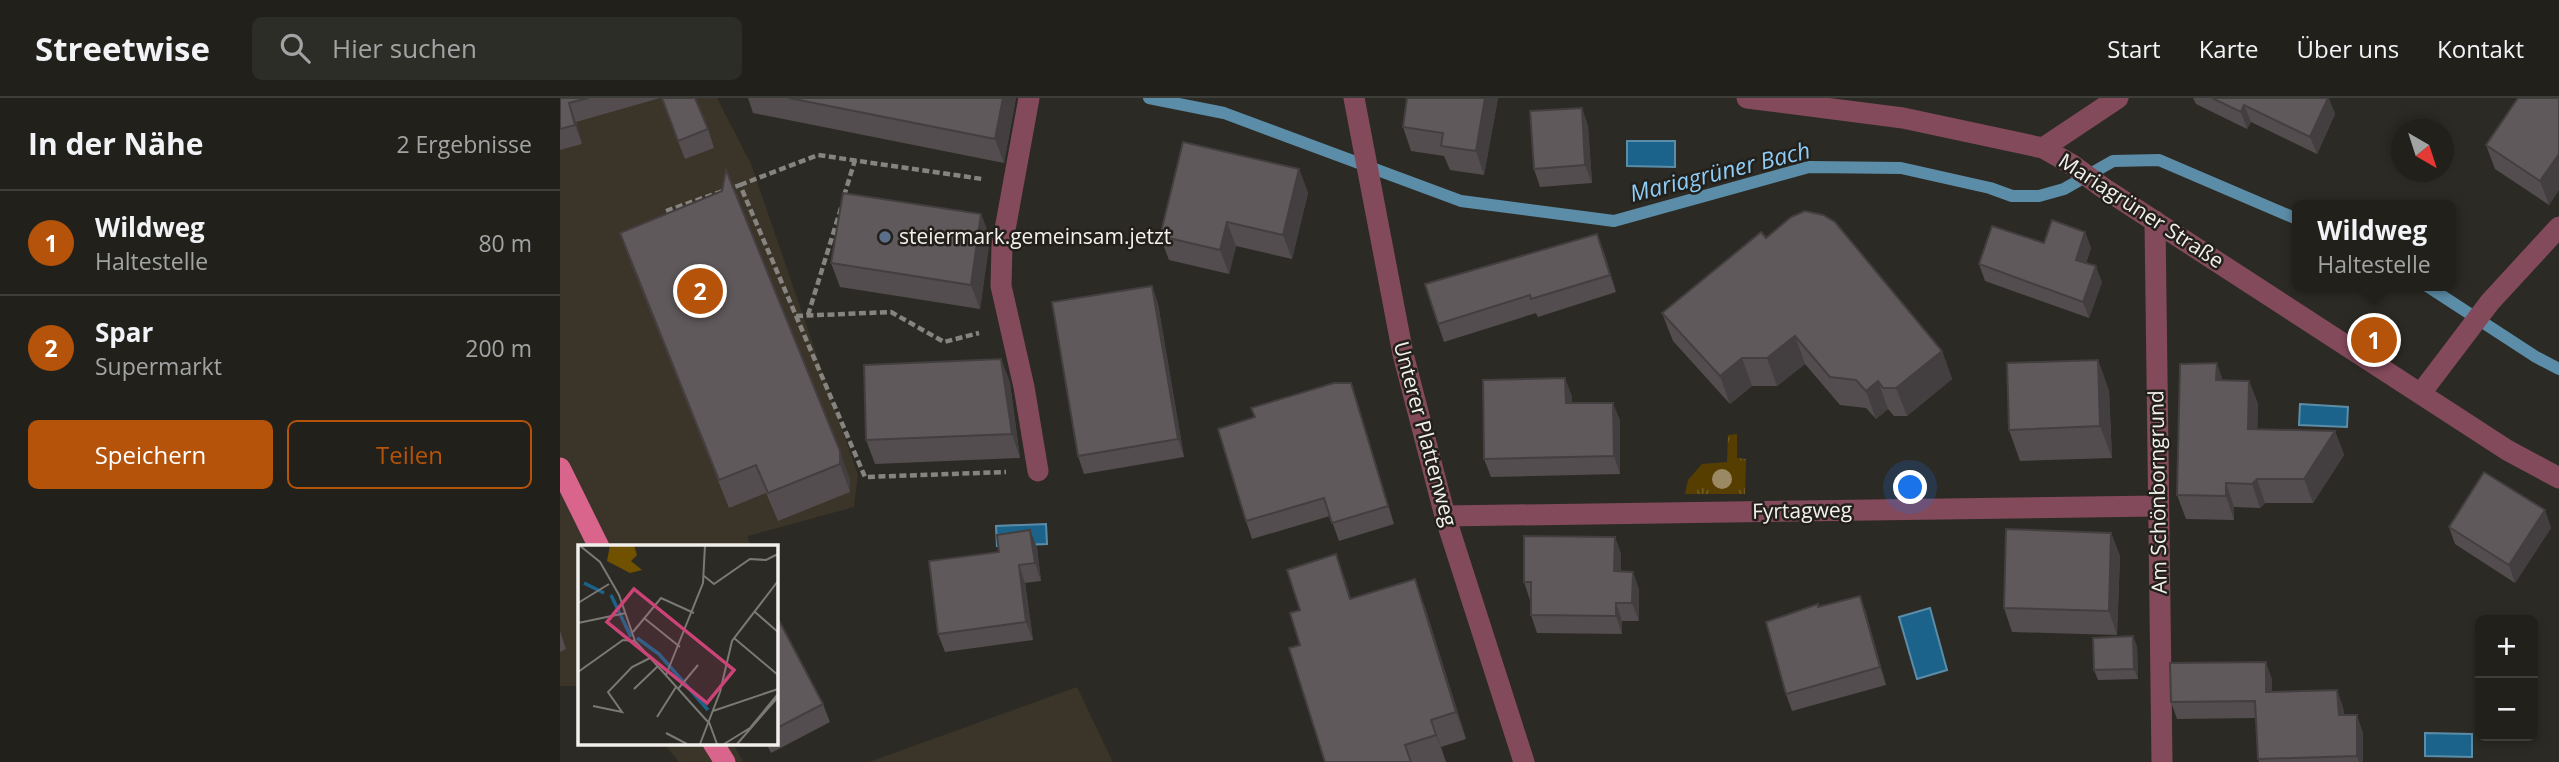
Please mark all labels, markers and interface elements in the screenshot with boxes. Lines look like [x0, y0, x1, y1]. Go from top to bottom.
search box [252, 17, 742, 80]
text: Streetwise [35, 26, 210, 71]
icon: search [276, 29, 314, 67]
text: Hier suchen [332, 30, 477, 66]
text: Start [2107, 32, 2161, 65]
text: Karte [2199, 32, 2259, 65]
text: Über uns [2297, 32, 2399, 65]
text: Kontakt [2437, 32, 2524, 65]
north arrow [2391, 119, 2454, 182]
text: In der Nähe [28, 123, 204, 164]
text: 2 Ergebnisse [396, 128, 532, 160]
water label: Mariagrüner Bach [1626, 133, 1813, 209]
street label: Mariagrüner Straße [2053, 146, 2230, 274]
popup [2292, 200, 2456, 291]
text: Wildweg [95, 209, 205, 245]
text: Wildweg [2317, 212, 2427, 248]
place label: steiermark.gemeinsam.jetzt [899, 222, 1171, 250]
text: 1 [44, 227, 58, 259]
text: 80 m [478, 227, 532, 259]
marker: steiermark.gemeinsam.jetzt [877, 229, 893, 245]
text: Haltestelle [95, 245, 208, 277]
text: Haltestelle [2317, 248, 2431, 280]
pin: 2 [677, 265, 723, 317]
text: Spar [95, 314, 153, 350]
pin: 1 [2351, 314, 2397, 366]
text: 2 [44, 332, 58, 364]
text: 200 m [465, 332, 532, 364]
street label: Unterer Plattenweg [1388, 338, 1464, 529]
text: Supermarkt [95, 350, 222, 382]
street label: Am Schönborngrund [2141, 390, 2173, 594]
button: Speichern [28, 420, 273, 489]
button: Teilen [287, 420, 532, 489]
your location [1893, 470, 1927, 504]
street label: Fyrtagweg [1752, 495, 1852, 525]
inset map [578, 545, 777, 744]
map controls [2475, 615, 2538, 741]
button: + [2475, 615, 2538, 678]
button: − [2475, 678, 2538, 741]

